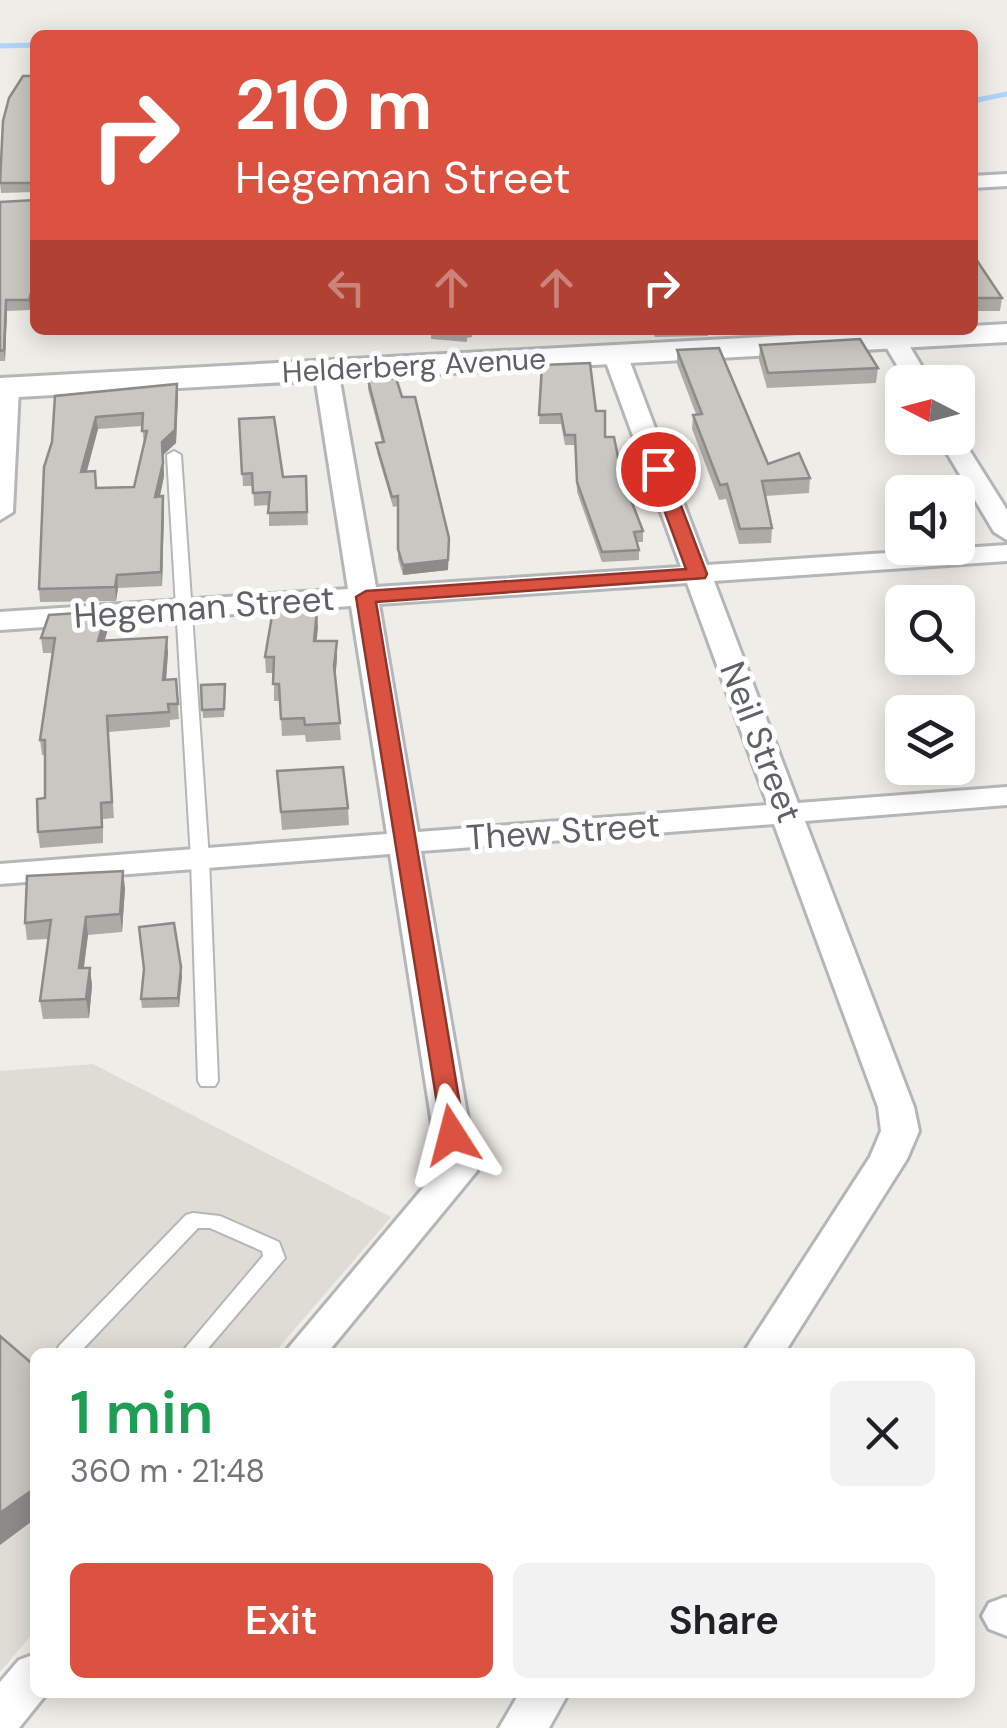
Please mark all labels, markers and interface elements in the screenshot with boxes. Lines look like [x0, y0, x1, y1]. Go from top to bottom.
text: 210 m [235, 60, 432, 151]
icon: right [70, 70, 200, 200]
text: Hegeman Street [235, 148, 571, 207]
icon: left [319, 260, 374, 315]
icon: ahead [424, 260, 479, 315]
icon: ahead [529, 260, 584, 315]
icon: right [634, 260, 689, 315]
street label: Helderberg Avenue [281, 339, 547, 391]
north arrow [885, 365, 975, 455]
map controls [885, 365, 975, 785]
pin [616, 427, 701, 512]
icon: arrive [631, 442, 686, 497]
button: sound [885, 475, 975, 565]
street label: Hegeman Street [72, 575, 336, 639]
button: search [885, 585, 975, 675]
street label: Neil Street [709, 655, 813, 829]
button: layers [885, 695, 975, 785]
street label: Thew Street [465, 801, 661, 861]
position arrow [400, 1083, 504, 1187]
text: 1 min [70, 1373, 213, 1452]
button: close [830, 1381, 935, 1486]
text: 360 m · 21:48 [70, 1450, 265, 1492]
button: Exit [70, 1563, 493, 1678]
button: Share [513, 1563, 935, 1678]

